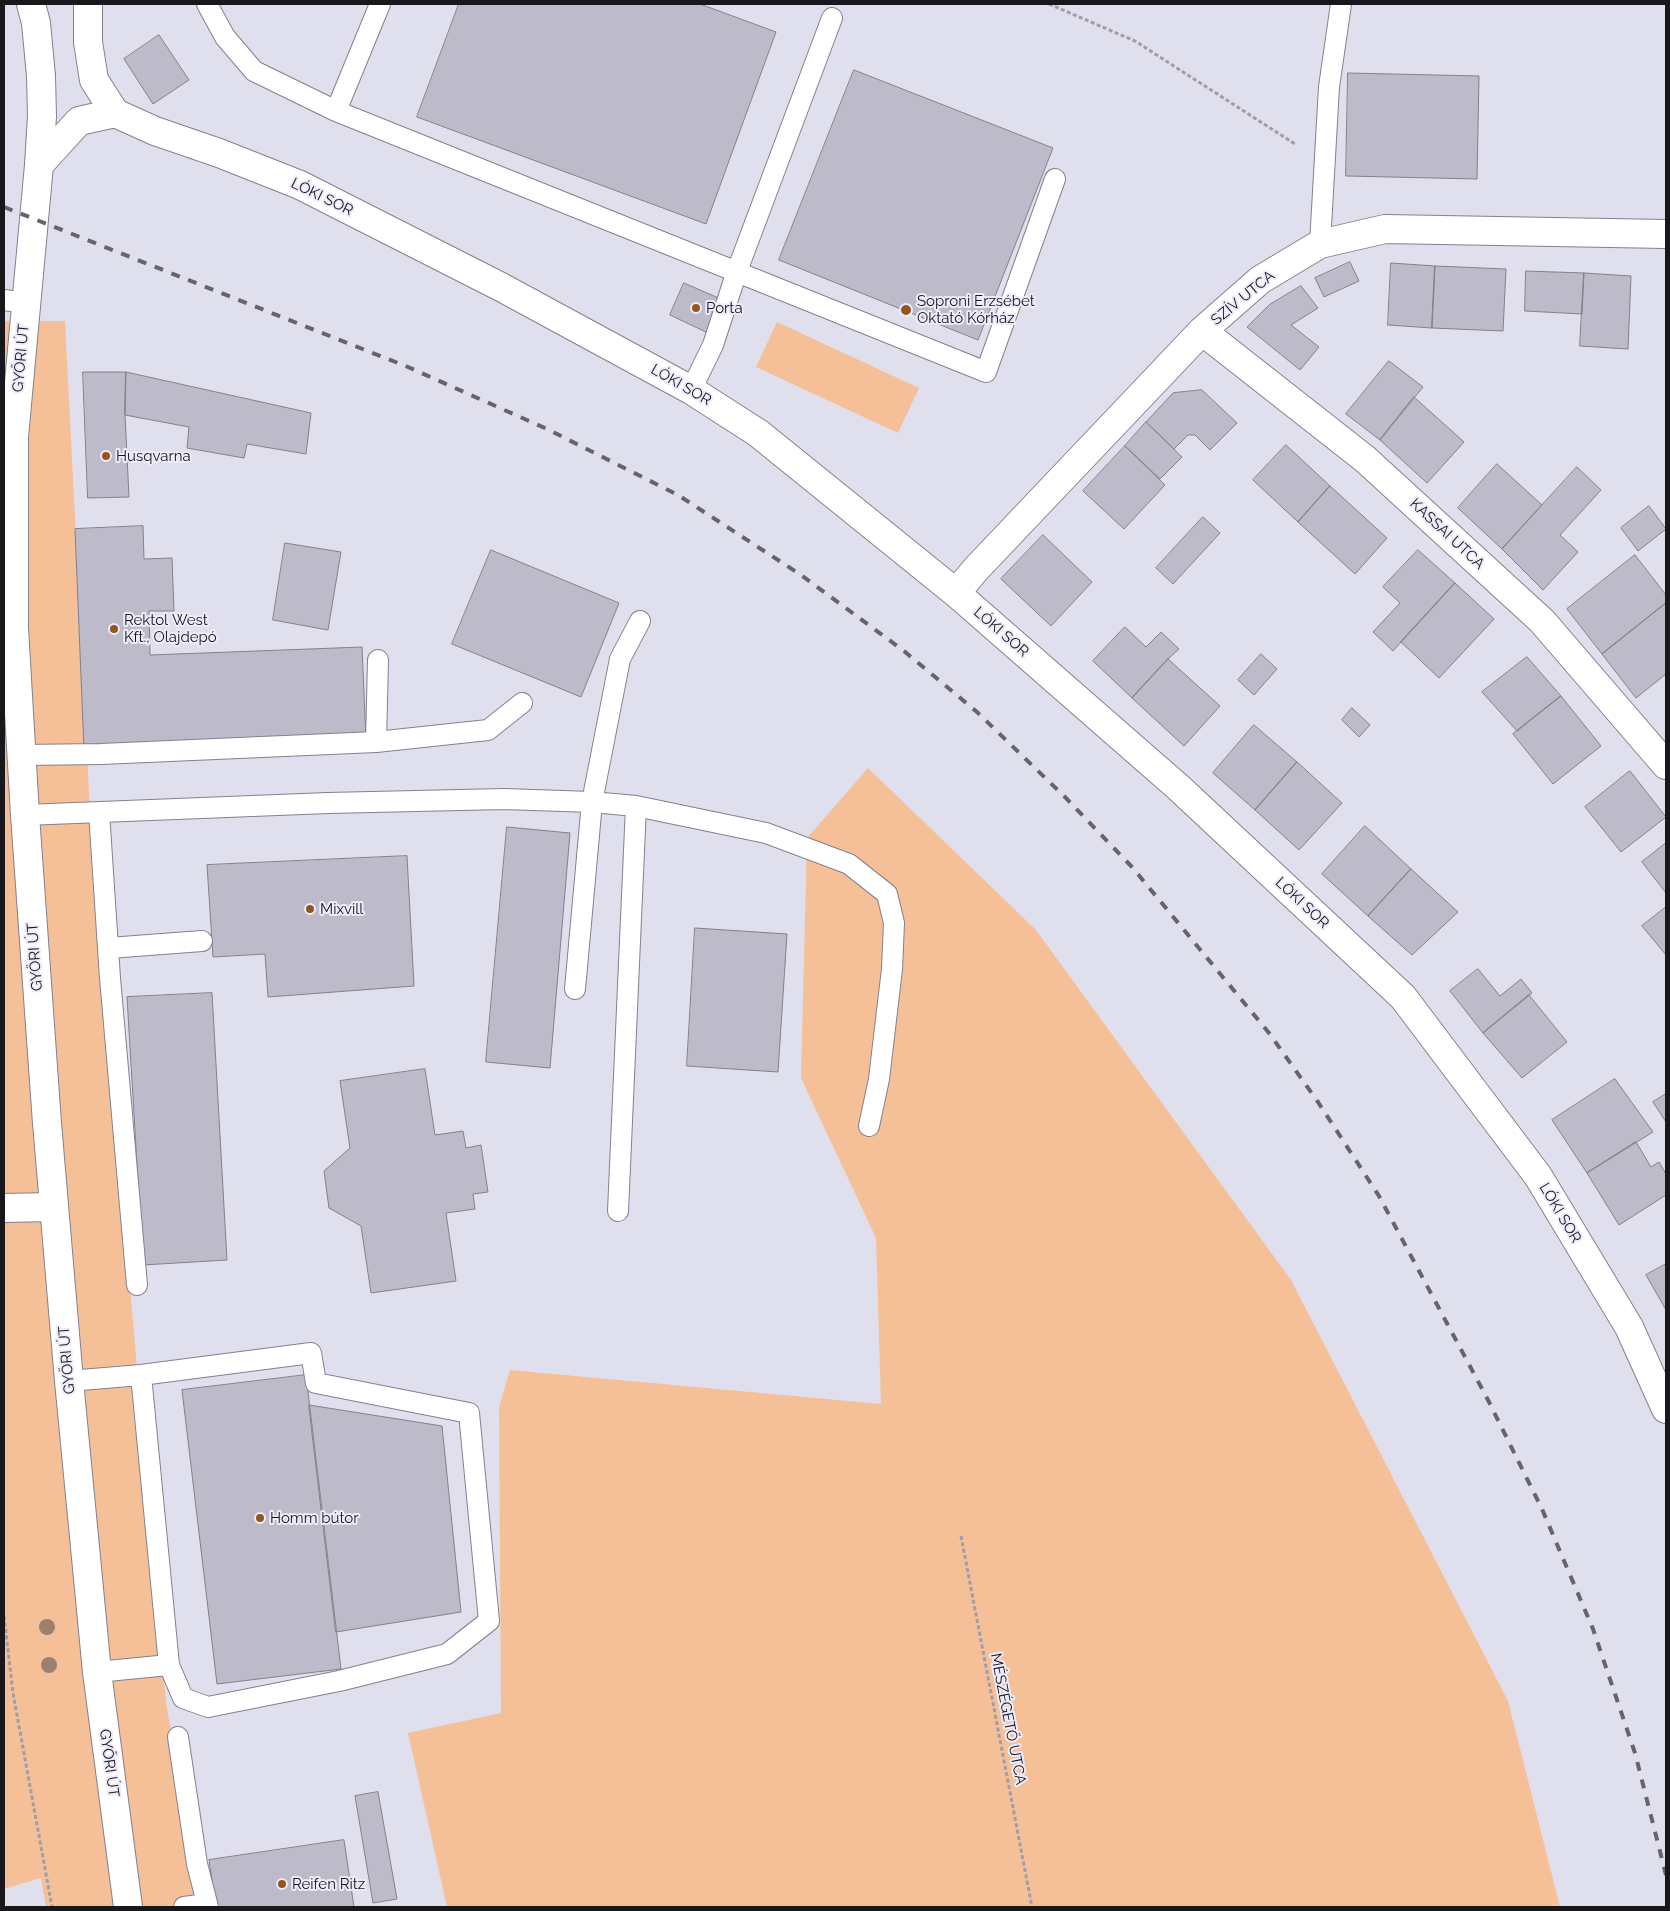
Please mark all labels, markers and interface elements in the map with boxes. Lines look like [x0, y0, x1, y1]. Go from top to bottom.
street label: LÓKI SOR [288, 174, 356, 220]
street label: SZÍV UTCA [1208, 267, 1278, 329]
place label: Soproni Erzsébet Oktató Kórház [917, 292, 1035, 327]
place label: Porta [706, 299, 743, 317]
marker: Porta [690, 302, 702, 314]
marker: Soproni Erzsébet Oktató Kórház [899, 303, 913, 317]
street label: GYŐRI ÚT [9, 323, 33, 393]
street label: LÓKI SOR [648, 360, 714, 410]
place label: Husqvarna [116, 447, 191, 465]
marker: Husqvarna [100, 450, 112, 462]
street label: KASSAI UTCA [1406, 495, 1488, 573]
street label: LÓKI SOR [970, 603, 1032, 661]
place label: Rektol West Kft., Olajdepó [124, 611, 217, 646]
marker: Rektol West Kft., Olajdepó [108, 623, 120, 635]
street label: LÓKI SOR [1271, 874, 1333, 932]
place label: Mixvill [320, 900, 363, 918]
marker: Mixvill [304, 903, 316, 915]
street label: GYŐRI ÚT [24, 922, 46, 992]
street label: LÓKI SOR [1535, 1180, 1585, 1246]
street label: GYŐRI ÚT [55, 1325, 79, 1395]
place label: Homm bútor [270, 1509, 359, 1527]
marker: Homm bútor [254, 1512, 266, 1524]
street label: MÉSZÉGETŐ UTCA [986, 1652, 1030, 1786]
street label: GYŐRI ÚT [95, 1728, 123, 1798]
place label: Reifen Ritz [292, 1875, 365, 1893]
marker: Reifen Ritz [276, 1878, 288, 1890]

